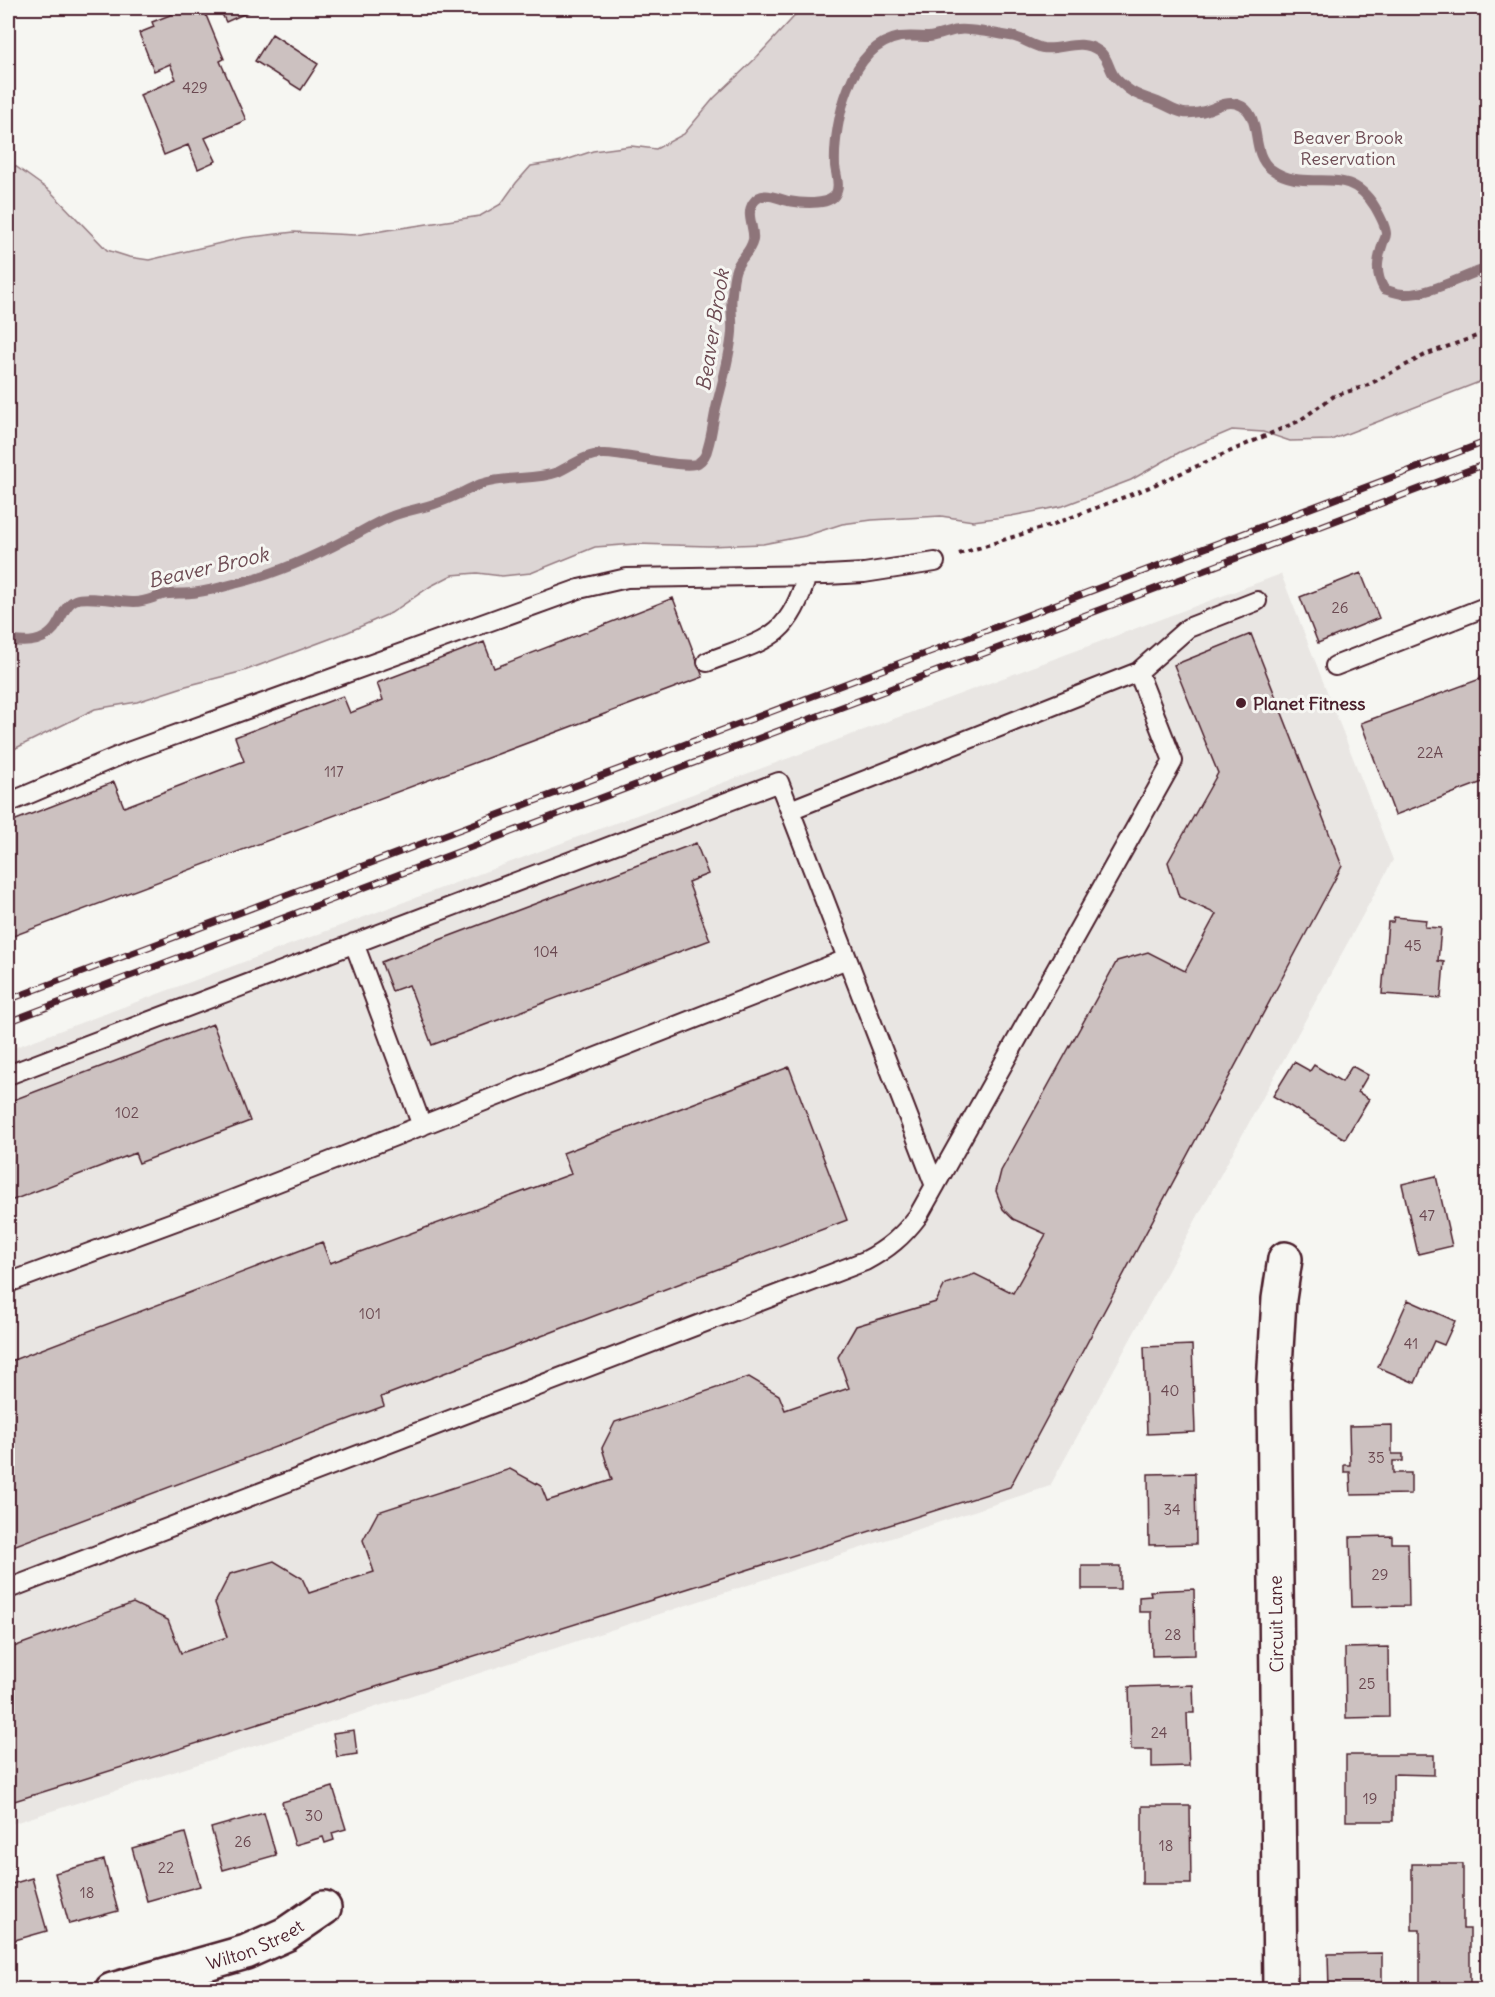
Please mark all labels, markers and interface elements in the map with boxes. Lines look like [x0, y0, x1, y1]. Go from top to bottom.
house number: 429 [182, 78, 208, 97]
park label: Beaver Brook Reservation [1293, 126, 1403, 170]
water label: Beaver Brook [690, 266, 734, 392]
water label: Beaver Brook [146, 541, 272, 593]
house number: 26 [1332, 598, 1348, 617]
place label: Planet Fitness [1253, 692, 1365, 715]
marker: Planet Fitness [1234, 696, 1248, 710]
house number: 22A [1417, 743, 1443, 762]
house number: 117 [324, 762, 344, 781]
house number: 45 [1404, 936, 1422, 955]
house number: 104 [534, 942, 559, 961]
house number: 102 [115, 1103, 139, 1122]
house number: 47 [1419, 1206, 1435, 1225]
house number: 101 [359, 1304, 381, 1323]
house number: 41 [1404, 1334, 1418, 1353]
house number: 40 [1161, 1381, 1179, 1400]
house number: 35 [1367, 1448, 1385, 1467]
house number: 34 [1163, 1500, 1181, 1519]
house number: 29 [1372, 1565, 1388, 1584]
street label: Circuit Lane [1264, 1575, 1288, 1673]
house number: 28 [1165, 1625, 1181, 1644]
house number: 25 [1359, 1674, 1375, 1693]
house number: 24 [1151, 1723, 1168, 1742]
house number: 19 [1363, 1789, 1377, 1808]
house number: 30 [305, 1806, 323, 1825]
house number: 26 [235, 1832, 251, 1851]
house number: 18 [1159, 1836, 1173, 1855]
house number: 22 [158, 1858, 174, 1877]
house number: 18 [80, 1883, 94, 1902]
street label: Wilton Street [203, 1914, 308, 1974]

